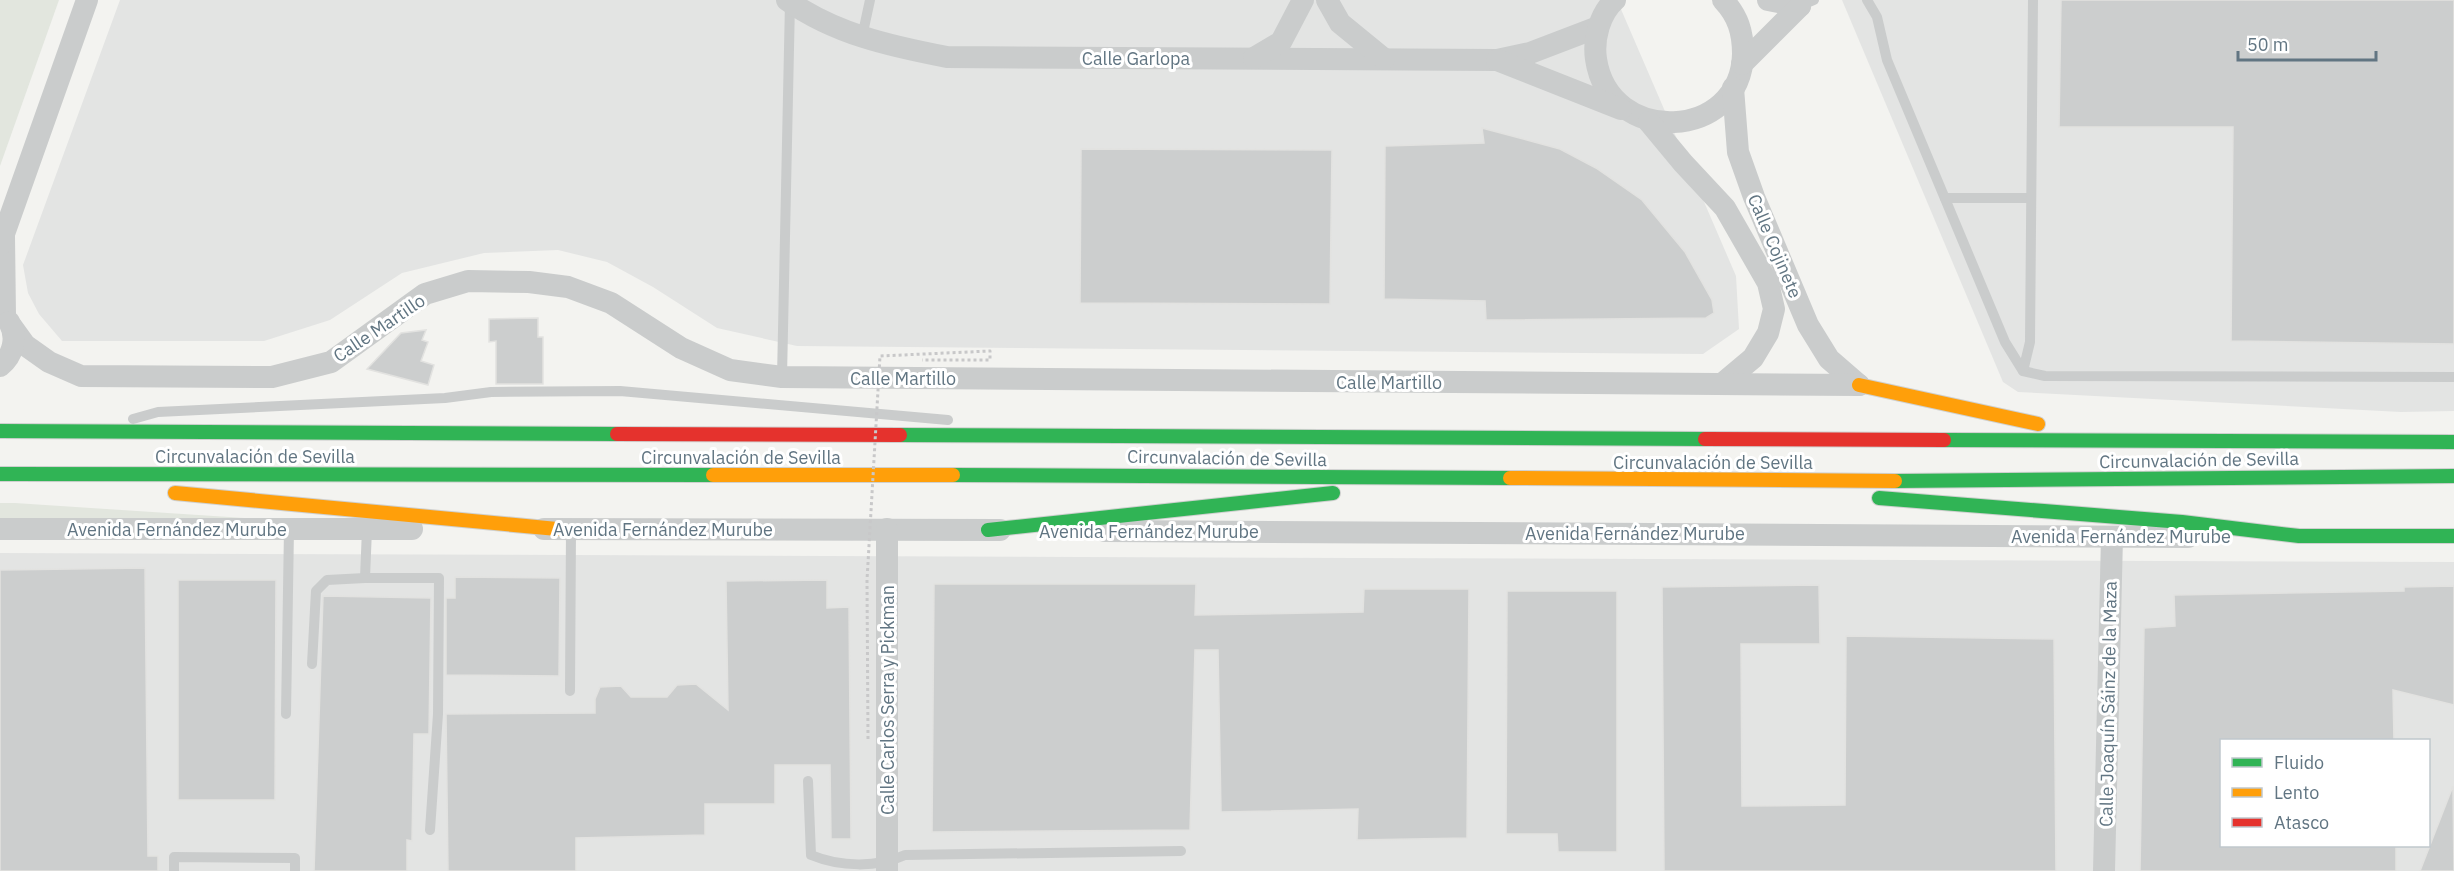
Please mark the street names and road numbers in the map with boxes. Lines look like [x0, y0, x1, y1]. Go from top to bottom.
street label: Calle Garlopa [1082, 47, 1191, 70]
street label: Calle Cojinete [1743, 190, 1807, 302]
street label: Calle Martillo [329, 289, 429, 367]
street label: Calle Martillo [850, 367, 956, 390]
street label: Calle Martillo [1336, 371, 1442, 394]
street label: Circunvalación de Sevilla [155, 445, 355, 468]
street label: Circunvalación de Sevilla [1127, 445, 1328, 471]
street label: Circunvalación de Sevilla [641, 446, 841, 469]
street label: Circunvalación de Sevilla [2099, 447, 2300, 473]
street label: Circunvalación de Sevilla [1613, 451, 1813, 474]
street label: Avenida Fernández Murube [67, 518, 287, 541]
street label: Avenida Fernández Murube [553, 518, 773, 541]
street label: Avenida Fernández Murube [1039, 520, 1259, 543]
street label: Avenida Fernández Murube [1525, 522, 1745, 545]
street label: Avenida Fernández Murube [2011, 525, 2231, 548]
street label: Calle Joaquín Sáinz de la Maza [2094, 580, 2122, 827]
street label: Calle Carlos Serra y Pickman [876, 585, 899, 815]

